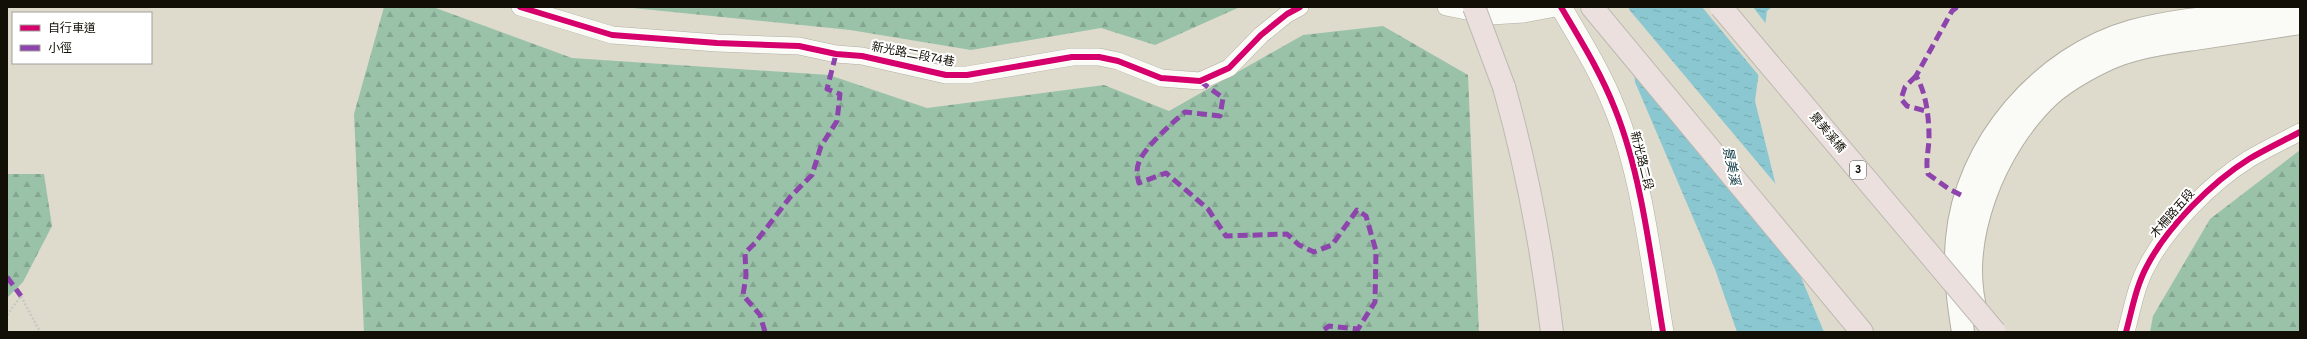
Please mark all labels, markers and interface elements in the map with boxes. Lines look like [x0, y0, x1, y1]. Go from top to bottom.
legend [12, 12, 152, 64]
text: 自行車道 [48, 21, 96, 37]
street label: 新光路二段74巷 [870, 39, 956, 71]
text: 小徑 [48, 41, 72, 57]
street label: 景美溪橋 [1805, 109, 1849, 157]
street label: 新光路二段 [1626, 130, 1656, 192]
water label: 景美溪 [1718, 145, 1742, 189]
road number: 3 [1850, 161, 1866, 179]
street label: 木柵路五段 [2147, 186, 2199, 242]

